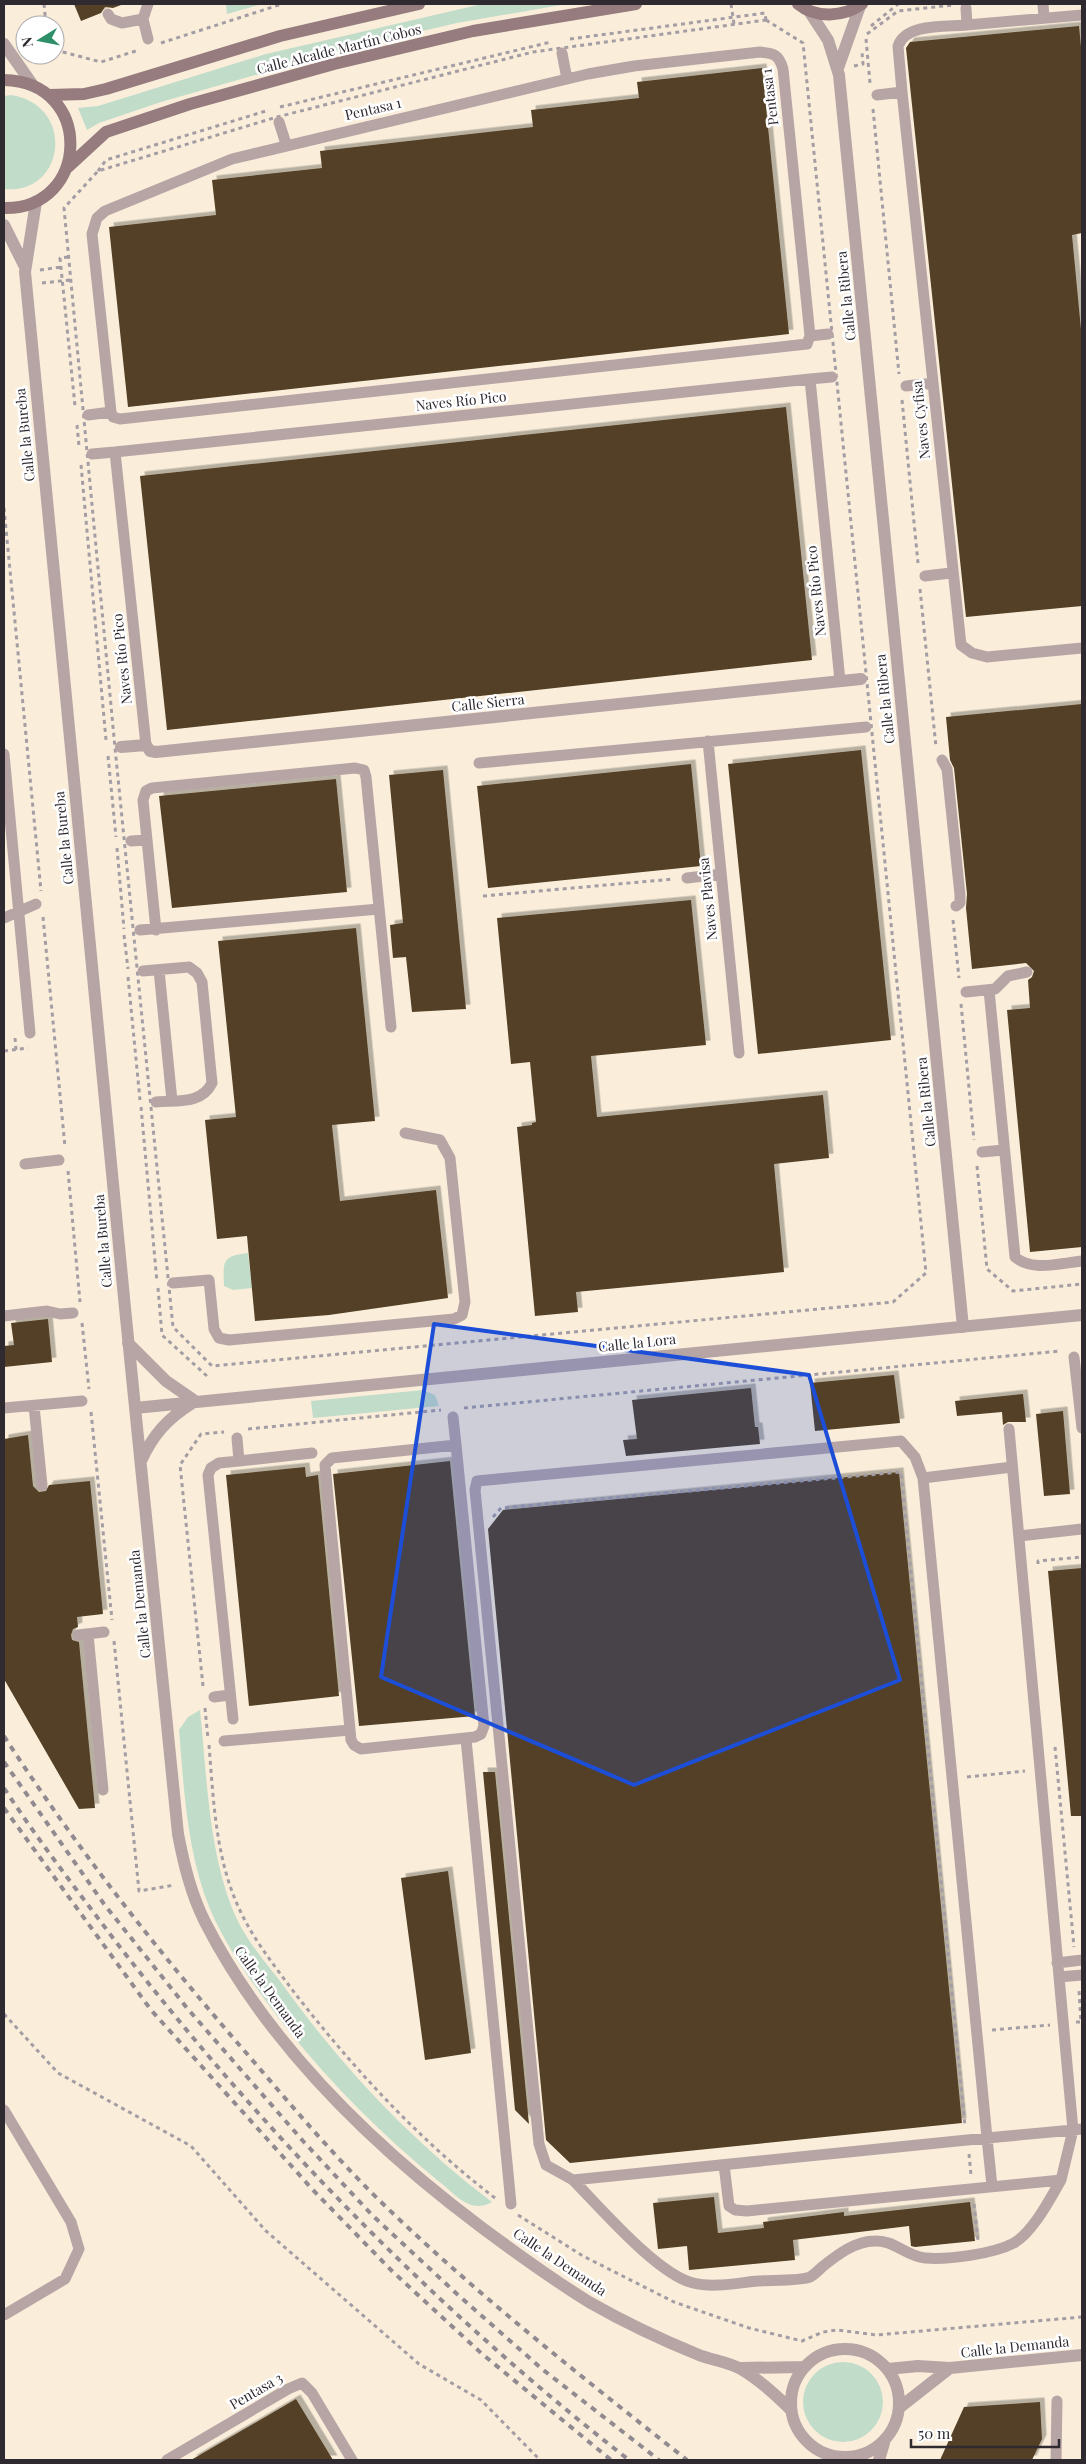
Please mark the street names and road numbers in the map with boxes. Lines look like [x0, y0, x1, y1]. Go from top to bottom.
street label: Calle Alcalde Martín Cobos [255, 19, 423, 78]
street label: Pentasa 1 [757, 68, 782, 127]
street label: Pentasa 1 [343, 93, 403, 124]
street label: Calle la Ribera [831, 250, 860, 342]
street label: Naves Cyfisa [907, 380, 934, 460]
street label: Naves Río Pico [415, 386, 508, 415]
street label: Calle la Bureba [10, 387, 39, 483]
street label: Naves Río Pico [801, 544, 830, 637]
street label: Naves Río Pico [107, 612, 136, 705]
street label: Calle la Ribera [870, 653, 899, 745]
street label: Calle Sierra [451, 689, 525, 716]
street label: Calle la Bureba [49, 790, 78, 886]
street label: Naves Plavisa [694, 857, 721, 941]
street label: Calle la Ribera [911, 1056, 940, 1148]
street label: Calle la Bureba [89, 1194, 116, 1289]
street label: Calle la Lora [597, 1329, 677, 1356]
street label: Calle la Demanda [124, 1549, 155, 1659]
street label: Calle la Demanda [231, 1942, 310, 2041]
street label: Calle la Demanda [510, 2223, 611, 2300]
street label: Calle la Demanda [960, 2331, 1070, 2362]
street label: Pentasa 3 [226, 2368, 286, 2413]

